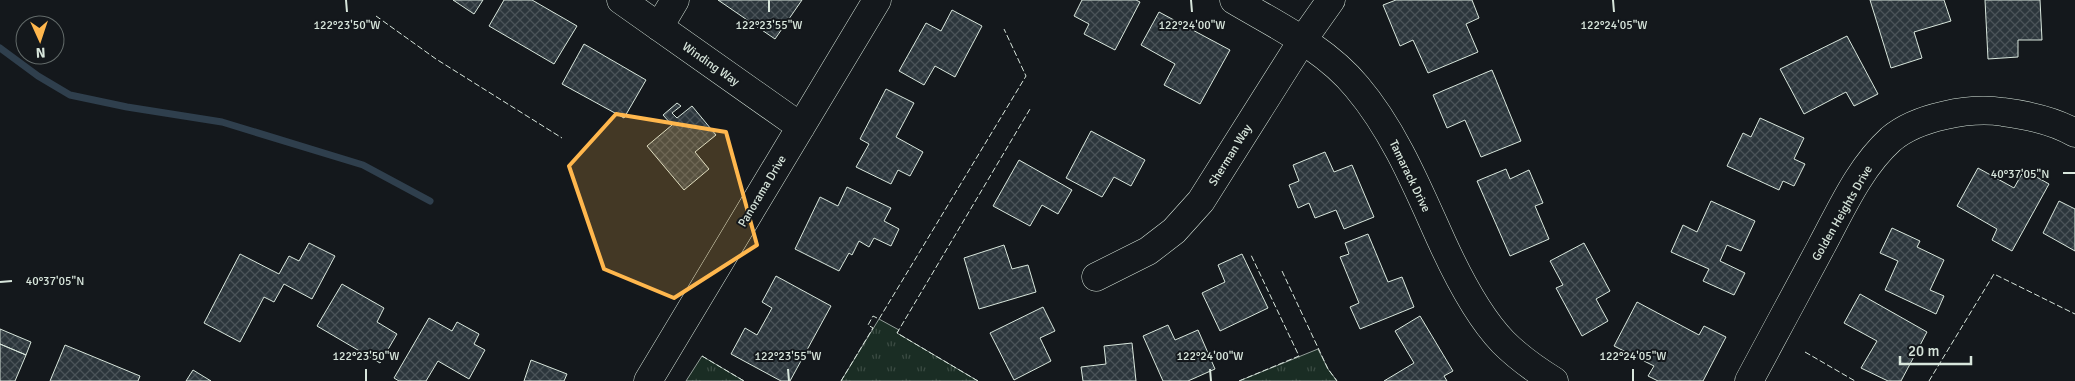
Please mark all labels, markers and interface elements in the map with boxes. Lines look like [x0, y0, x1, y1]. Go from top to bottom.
north arrow [15, 15, 65, 65]
text: 122°23'50"W [313, 18, 381, 33]
text: 122°23'55"W [735, 18, 803, 33]
text: 122°24'00"W [1158, 18, 1226, 33]
text: 122°24'05"W [1580, 18, 1648, 33]
street label: Winding Way [679, 39, 743, 90]
text: N [35, 44, 46, 61]
street label: Sherman Way [1206, 121, 1255, 189]
street label: Tamarack Drive [1386, 138, 1433, 215]
street label: Panorama Drive [735, 153, 790, 230]
street label: Golden Heights Drive [1809, 163, 1876, 264]
text: 40°37'05"N [1991, 167, 2049, 182]
text: 40°37'05"N [26, 274, 84, 289]
scale bar [1900, 334, 1971, 366]
text: 20 m [1908, 342, 1939, 360]
text: 122°23'50"W [332, 349, 400, 364]
text: 122°23'55"W [754, 349, 822, 364]
text: 122°24'00"W [1176, 349, 1244, 364]
text: 122°24'05"W [1599, 349, 1667, 364]

